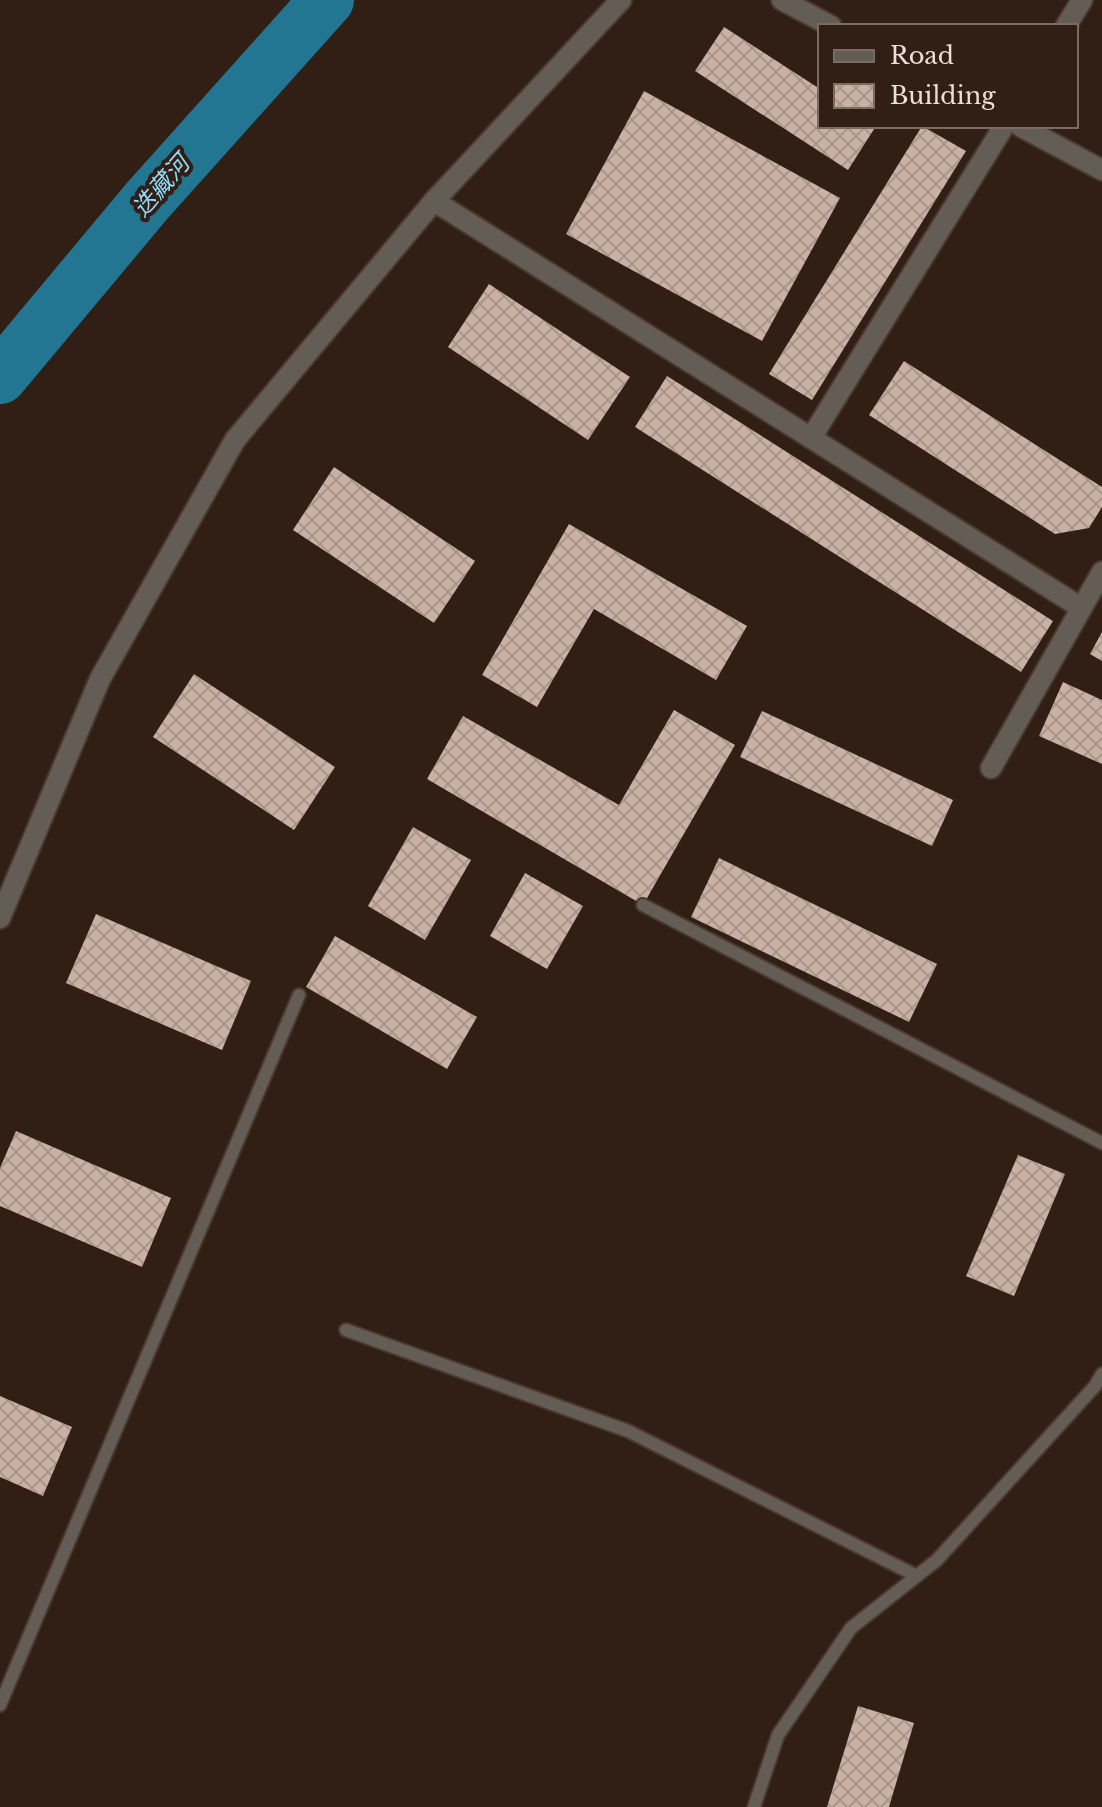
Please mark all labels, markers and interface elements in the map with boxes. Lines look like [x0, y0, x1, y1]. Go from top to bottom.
legend [818, 24, 1078, 128]
text: Road [890, 41, 954, 70]
text: Building [890, 81, 996, 110]
water label: 迭藏河 [126, 146, 198, 222]

